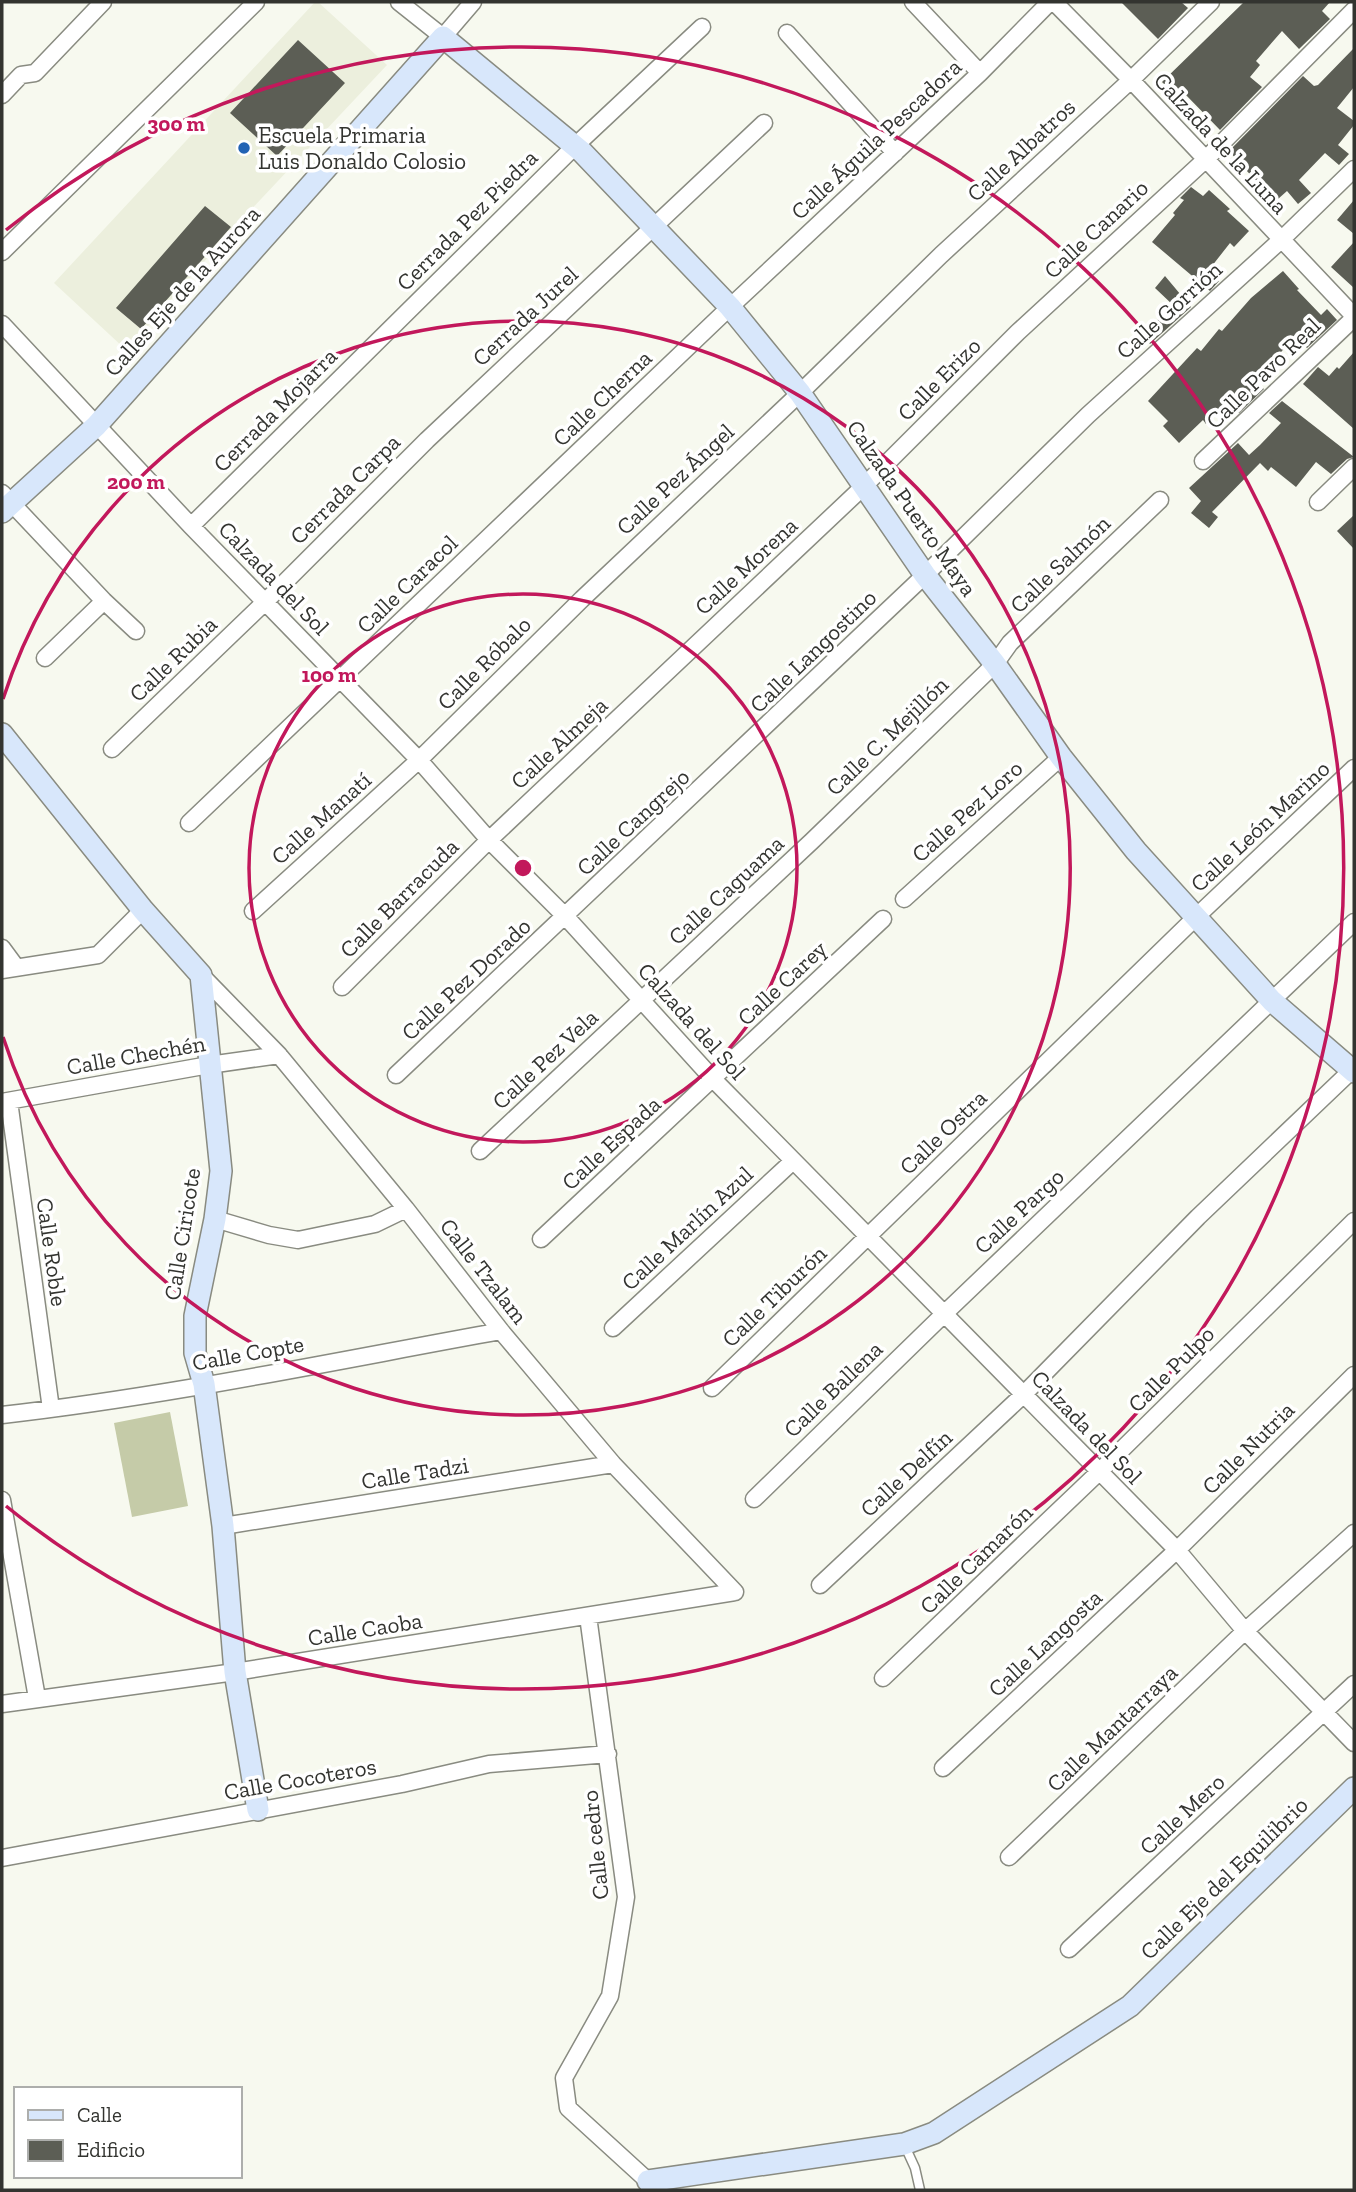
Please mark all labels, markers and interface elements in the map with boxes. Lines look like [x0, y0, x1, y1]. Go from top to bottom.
street label: Calle Águila Pescadora [785, 53, 967, 225]
street label: Calzada de la Luna [1148, 66, 1294, 220]
street label: Calle Albatros [961, 93, 1081, 207]
text: 300 m [147, 111, 205, 136]
place label: Escuela Primaria Luis Donaldo Colosio [258, 121, 466, 175]
marker: Escuela Primaria Luis Donaldo Colosio [236, 140, 252, 156]
street label: Cerrada Pez Piedra [391, 144, 543, 296]
street label: Calle Canario [1038, 174, 1154, 284]
street label: Calles Eje de la Aurora [98, 200, 266, 382]
street label: Calle Gorrión [1110, 255, 1228, 365]
street label: Cerrada Jurel [466, 260, 584, 372]
street label: Calle Pavo Real [1200, 311, 1326, 435]
street label: Calle Erizo [892, 332, 986, 426]
street label: Cerrada Mojarra [207, 342, 343, 478]
street label: Calle Cherna [547, 344, 657, 452]
street label: Calzada Puerto Maya [841, 415, 983, 601]
street label: Calle Pez Ángel [610, 417, 740, 541]
street label: Cerrada Carpa [284, 428, 406, 550]
text: 200 m [107, 469, 165, 494]
street label: Calle Salmón [1004, 509, 1116, 619]
street label: Calle Morena [689, 511, 803, 621]
street label: Calzada del Sol [213, 515, 335, 641]
street label: Calle Caracol [351, 529, 463, 639]
street label: Calle Langostino [744, 583, 882, 719]
street label: Calle Rubia [123, 610, 223, 708]
street label: Calle Róbalo [431, 610, 537, 716]
text: 100 m [302, 662, 357, 687]
street label: Calle C. Mejillón [820, 671, 954, 801]
street label: Calle Almeja [505, 691, 613, 795]
street label: Calle Pez Loro [906, 754, 1028, 868]
street label: Calle León Marino [1185, 754, 1335, 898]
street label: Calle Cangrejo [571, 763, 695, 881]
street label: Calle Manatí [265, 766, 377, 870]
street label: Calle Caguama [662, 829, 790, 951]
street label: Calle Barracuda [334, 833, 464, 963]
centre of rings [511, 856, 535, 880]
street label: Calle Pez Dorado [395, 912, 537, 1046]
street label: Calle Carey [731, 934, 833, 1031]
street label: Calzada del Sol [632, 957, 752, 1085]
street label: Calle Pez Vela [486, 1003, 604, 1115]
street label: Calle Chechén [64, 1029, 208, 1081]
street label: Calle Ostra [894, 1084, 992, 1180]
street label: Calle Espada [556, 1090, 666, 1196]
street label: Calle Marlín Azul [615, 1160, 759, 1296]
street label: Calle Pargo [968, 1162, 1070, 1260]
street label: Calle Ciricote [158, 1166, 206, 1302]
street label: Calle Roble [31, 1196, 73, 1308]
street label: Calle Tzalam [434, 1213, 534, 1330]
street label: Calle Tiburón [716, 1239, 832, 1353]
street label: Calle Pulpo [1122, 1320, 1220, 1418]
street label: Calle Copte [190, 1329, 306, 1377]
street label: Calle Ballena [778, 1335, 888, 1443]
street label: Calzada del Sol [1026, 1364, 1148, 1490]
street label: Calle Nutria [1196, 1396, 1300, 1500]
street label: Calle Delfín [854, 1423, 958, 1523]
street label: Calle Tadzi [359, 1451, 471, 1495]
street label: Calle Camarón [914, 1498, 1038, 1620]
street label: Calle Langosta [982, 1583, 1108, 1703]
street label: Calle Caoba [306, 1606, 424, 1652]
street label: Calle Mantarraya [1041, 1659, 1183, 1797]
street label: Calle Cocoteros [222, 1752, 378, 1806]
street label: Calle Mero [1134, 1768, 1230, 1860]
street label: Calle cedro [575, 1789, 615, 1901]
street label: Calle Eje del Equilibrio [1134, 1791, 1314, 1965]
legend [14, 2087, 242, 2178]
text: Calle [77, 2102, 122, 2127]
text: Edificio [77, 2137, 145, 2162]

